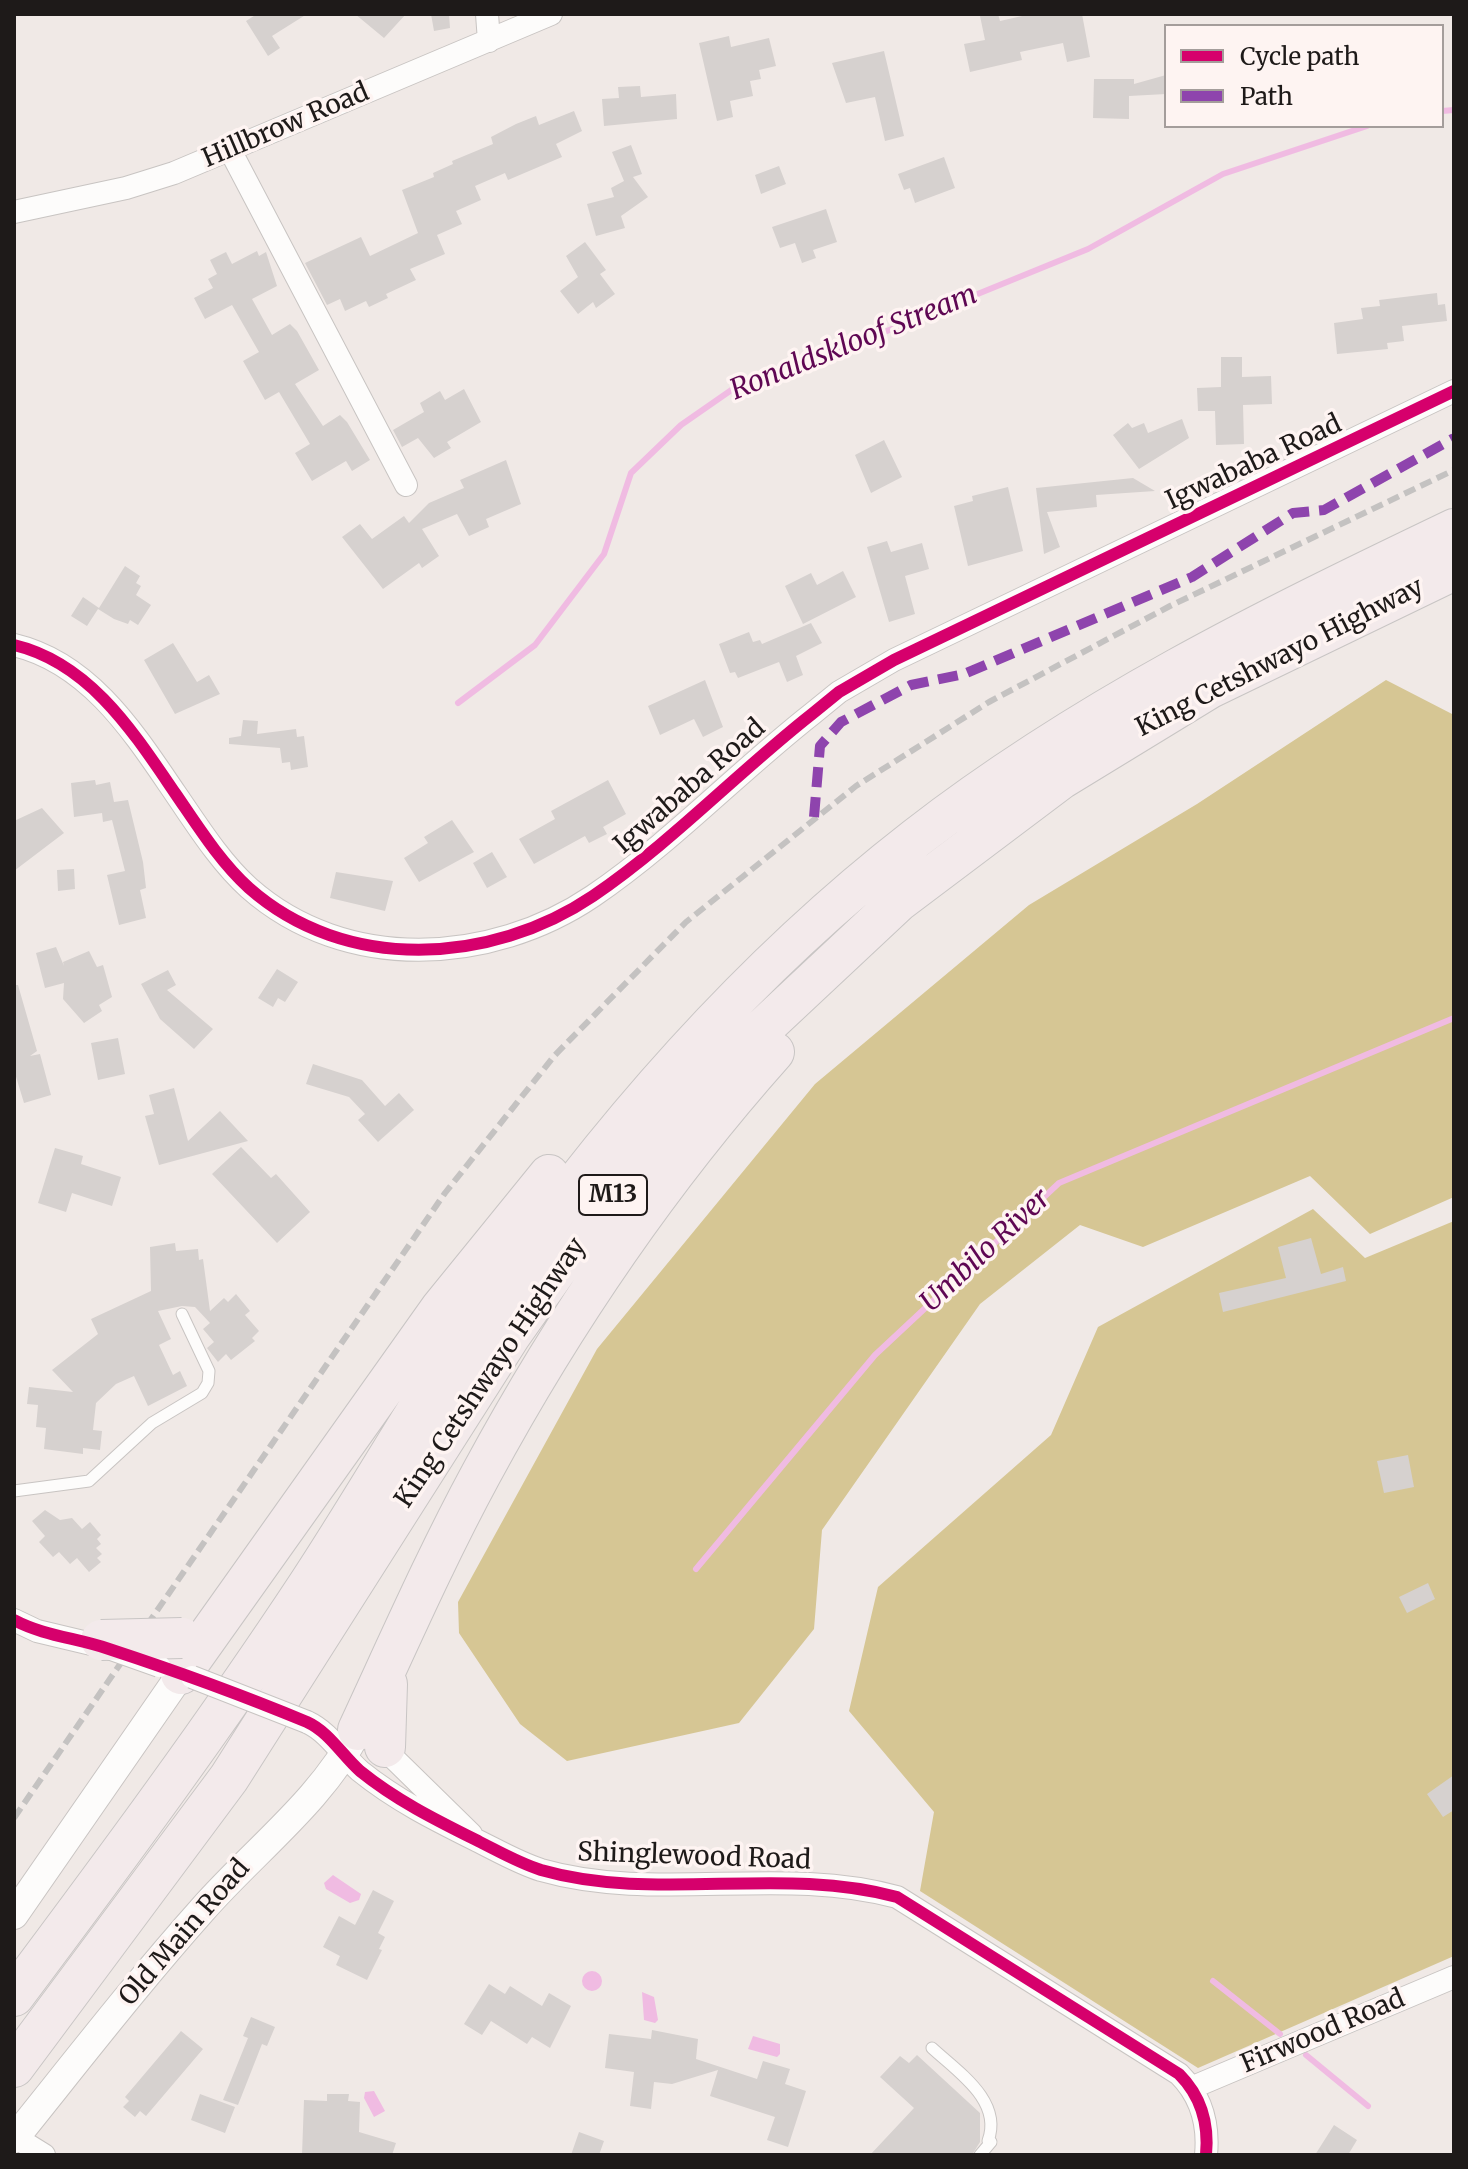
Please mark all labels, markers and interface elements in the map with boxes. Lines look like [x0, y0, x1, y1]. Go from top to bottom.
legend [1164, 24, 1444, 128]
text: Cycle path [1240, 41, 1359, 72]
street label: Hillbrow Road [198, 77, 374, 175]
text: Path [1240, 81, 1293, 112]
water label: Ronaldskloof Stream [726, 278, 982, 408]
street label: Igwababa Road [1161, 409, 1347, 517]
street label: King Cetshwayo Highway [1131, 572, 1429, 744]
street label: Igwababa Road [608, 713, 772, 861]
road number: M13 [579, 1175, 647, 1215]
water label: Umbilo River [914, 1183, 1058, 1319]
street label: King Cetshwayo Highway [389, 1232, 593, 1514]
street label: Shinglewood Road [577, 1837, 811, 1877]
street label: Old Main Road [113, 1854, 257, 2012]
street label: Firwood Road [1236, 1983, 1410, 2081]

